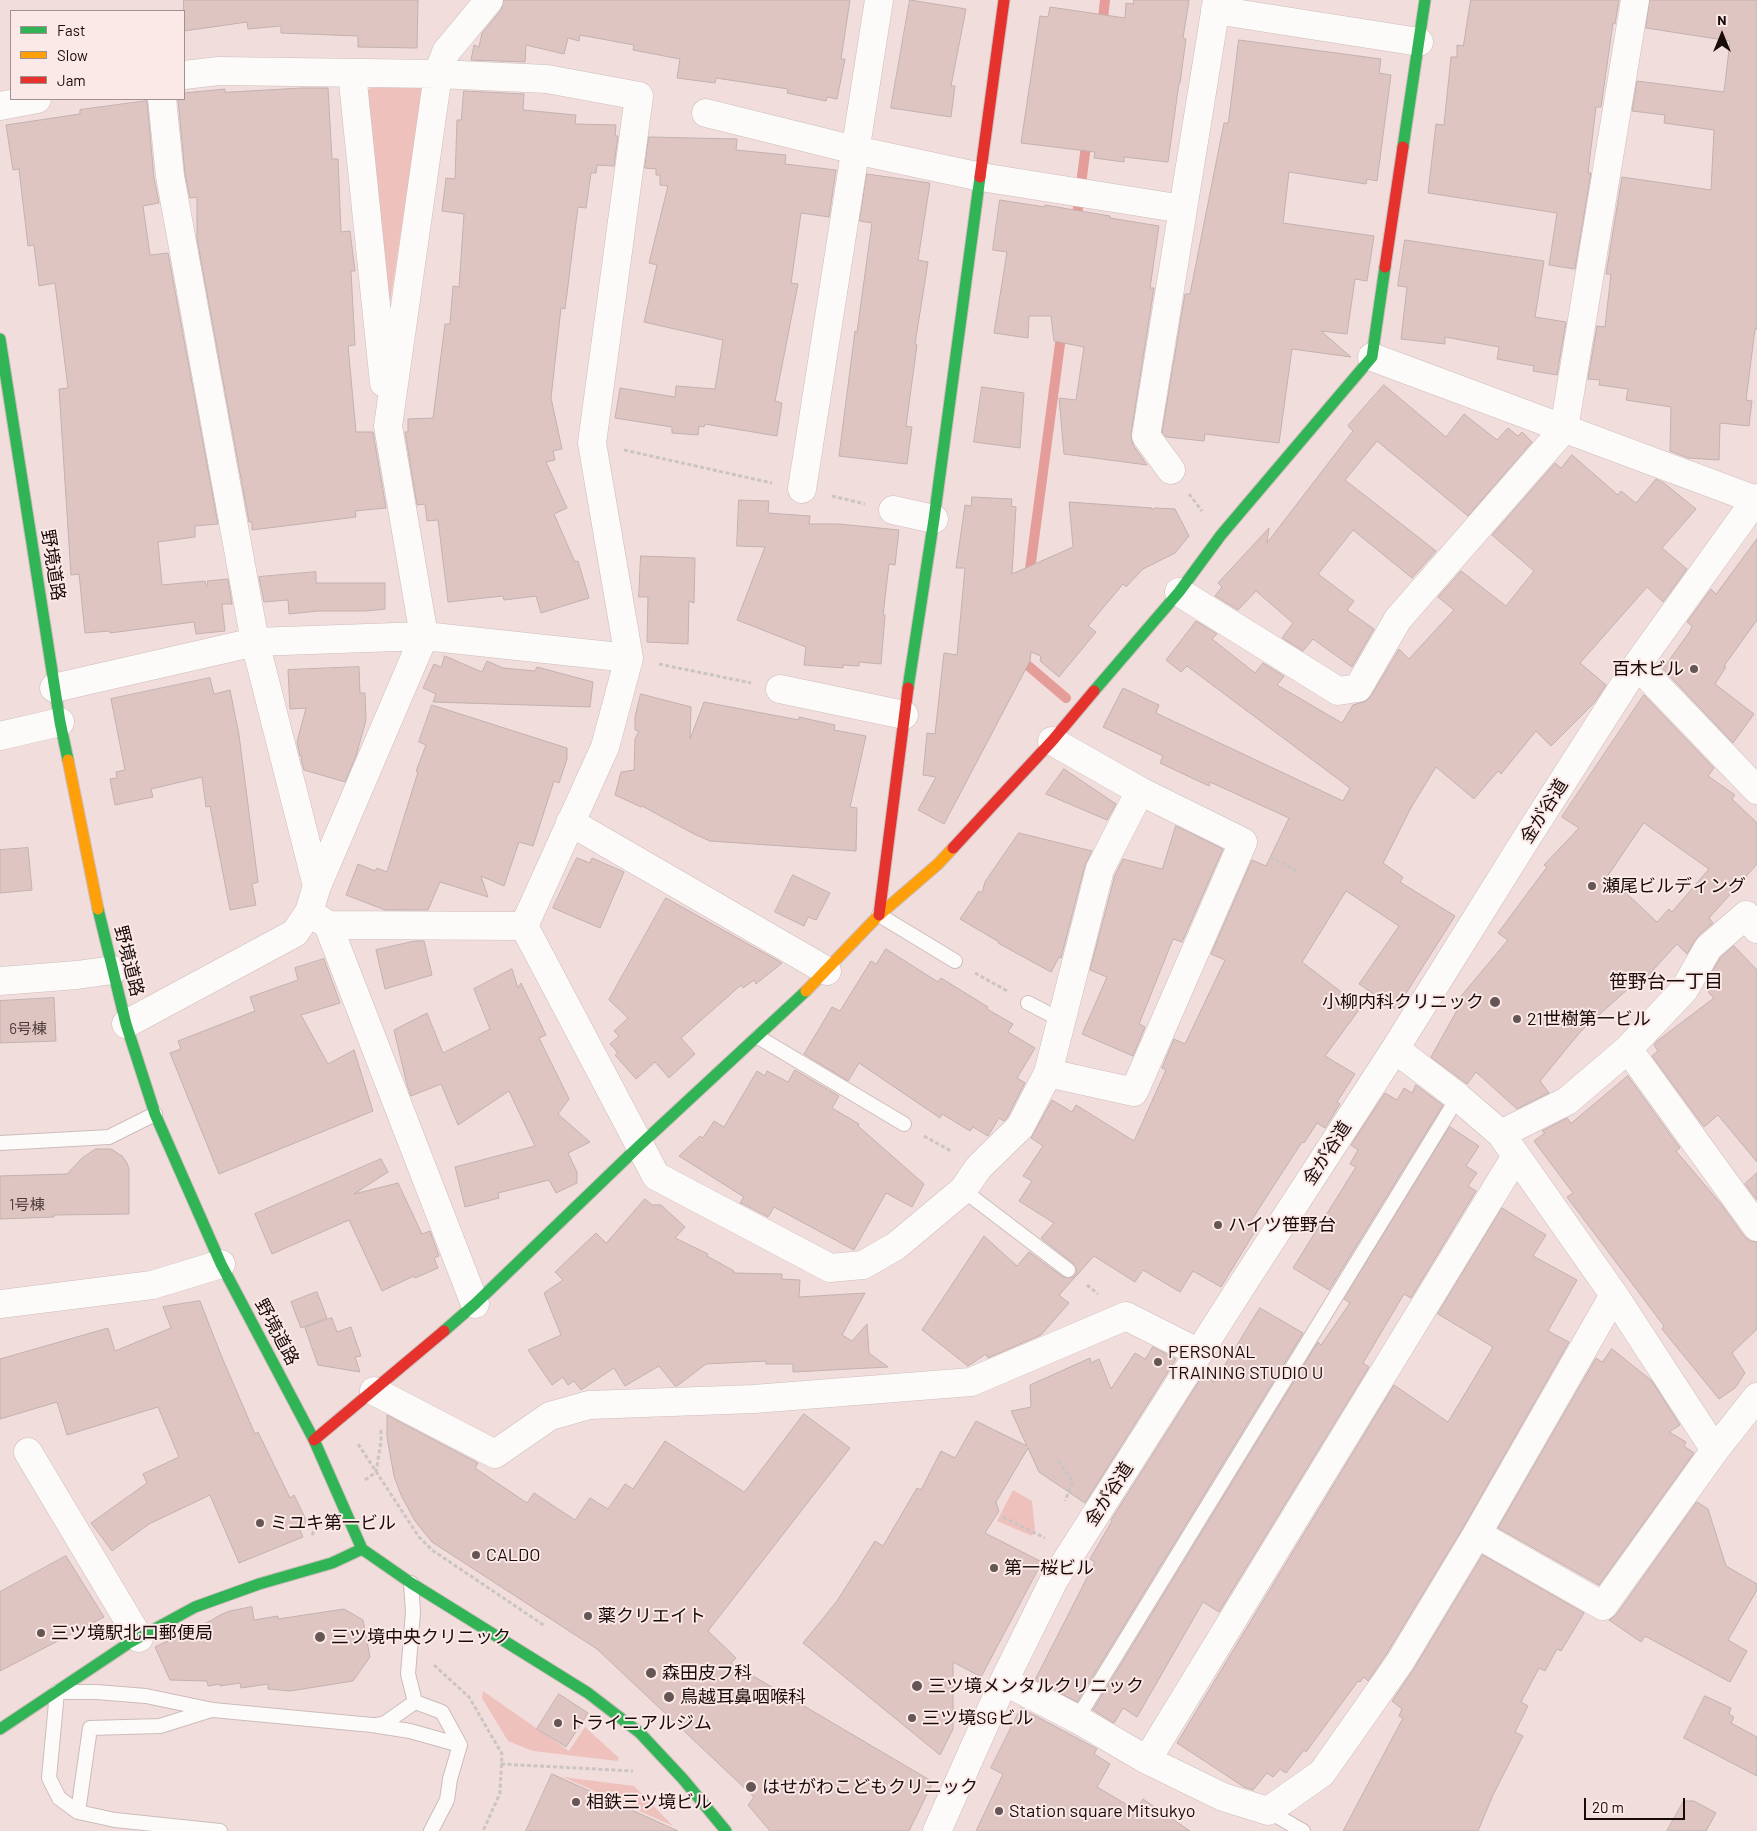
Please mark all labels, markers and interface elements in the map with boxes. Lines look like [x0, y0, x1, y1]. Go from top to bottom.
legend [10, 10, 185, 100]
north arrow [1697, 10, 1747, 60]
text: N [1717, 11, 1727, 28]
text: Fast [57, 21, 85, 39]
text: Slow [57, 46, 88, 64]
text: Jam [57, 71, 86, 89]
street label: 野境道路 [37, 528, 69, 602]
place label: 百木ビル [1612, 658, 1684, 680]
marker: 百木ビル [1688, 663, 1700, 675]
street label: 金が谷道 [1516, 775, 1572, 847]
place label: 瀬尾ビルディング [1602, 875, 1746, 897]
marker: 瀬尾ビルディング [1586, 880, 1598, 892]
street label: 野境道路 [110, 923, 148, 999]
district label: 笹野台一丁目 [1609, 971, 1723, 993]
place label: 小柳内科クリニック [1322, 991, 1484, 1013]
marker: 小柳内科クリニック [1488, 995, 1502, 1009]
place label: 21世樹第一ビル [1527, 1008, 1651, 1030]
marker: 21世樹第一ビル [1511, 1013, 1523, 1025]
house number: 6号棟 [9, 1020, 47, 1038]
street label: 金が谷道 [1298, 1117, 1356, 1189]
house number: 1号棟 [9, 1196, 45, 1214]
place label: ハイツ笹野台 [1228, 1214, 1336, 1236]
marker: ハイツ笹野台 [1212, 1219, 1224, 1231]
street label: 野境道路 [251, 1295, 303, 1369]
place label: PERSONAL TRAINING STUDIO U [1168, 1341, 1323, 1384]
marker: PERSONAL TRAINING STUDIO U [1152, 1356, 1164, 1368]
street label: 金が谷道 [1080, 1458, 1138, 1530]
place label: ミユキ第一ビル [270, 1512, 396, 1534]
marker: ミユキ第一ビル [254, 1517, 266, 1529]
place label: CALDO [486, 1544, 540, 1566]
marker: CALDO [470, 1549, 482, 1561]
place label: 第一桜ビル [1004, 1557, 1094, 1579]
marker: 第一桜ビル [988, 1562, 1000, 1574]
place label: 薬クリエイト [598, 1605, 706, 1627]
marker: 薬クリエイト [582, 1610, 594, 1622]
place label: 三ツ境駅北口郵便局 [51, 1622, 213, 1644]
place label: 三ツ境中央クリニック [331, 1626, 511, 1648]
marker: 三ツ境駅北口郵便局 [35, 1627, 47, 1639]
marker: 三ツ境中央クリニック [313, 1630, 327, 1644]
place label: 森田皮フ科 [662, 1662, 752, 1684]
marker: 森田皮フ科 [644, 1666, 658, 1680]
place label: 三ツ境メンタルクリニック [928, 1675, 1144, 1697]
marker: 三ツ境メンタルクリニック [910, 1679, 924, 1693]
place label: 鳥越耳鼻咽喉科 [680, 1686, 806, 1708]
marker: 鳥越耳鼻咽喉科 [662, 1690, 676, 1704]
place label: 三ツ境SGビル [922, 1707, 1034, 1729]
place label: トライニアルジム [568, 1712, 712, 1734]
marker: 三ツ境SGビル [906, 1712, 918, 1724]
marker: トライニアルジム [552, 1717, 564, 1729]
place label: はせがわこどもクリニック [762, 1776, 978, 1798]
marker: はせがわこどもクリニック [744, 1780, 758, 1794]
scale bar [1587, 1788, 1688, 1820]
place label: 相鉄三ツ境ビル [586, 1791, 712, 1813]
marker: 相鉄三ツ境ビル [570, 1796, 582, 1808]
text: 20 m [1592, 1798, 1624, 1816]
place label: Station square Mitsukyo [1009, 1800, 1196, 1822]
marker: Station square Mitsukyo [993, 1805, 1005, 1817]

